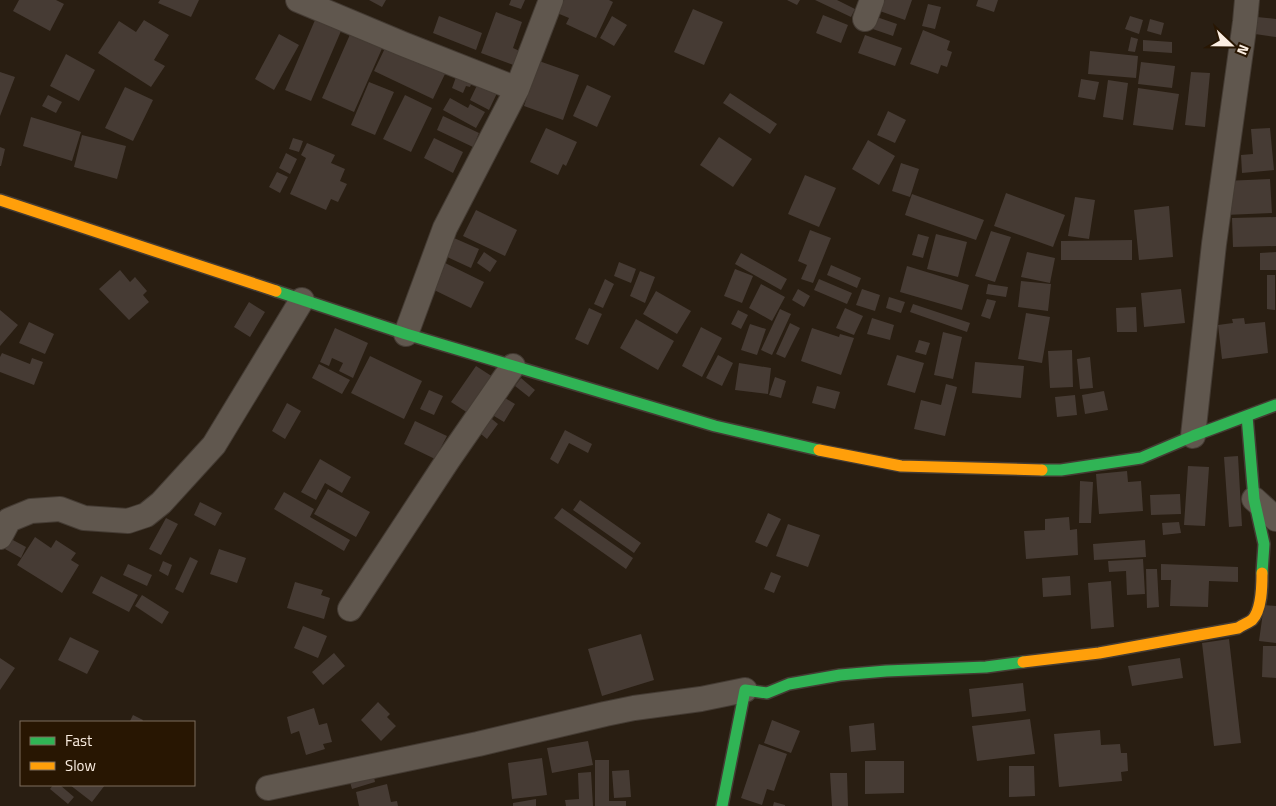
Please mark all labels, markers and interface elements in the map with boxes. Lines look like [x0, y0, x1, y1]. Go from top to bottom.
north arrow [1206, 20, 1256, 70]
text: N [1232, 42, 1255, 58]
legend [20, 721, 195, 786]
text: Fast [65, 729, 93, 752]
text: Slow [65, 754, 96, 777]

